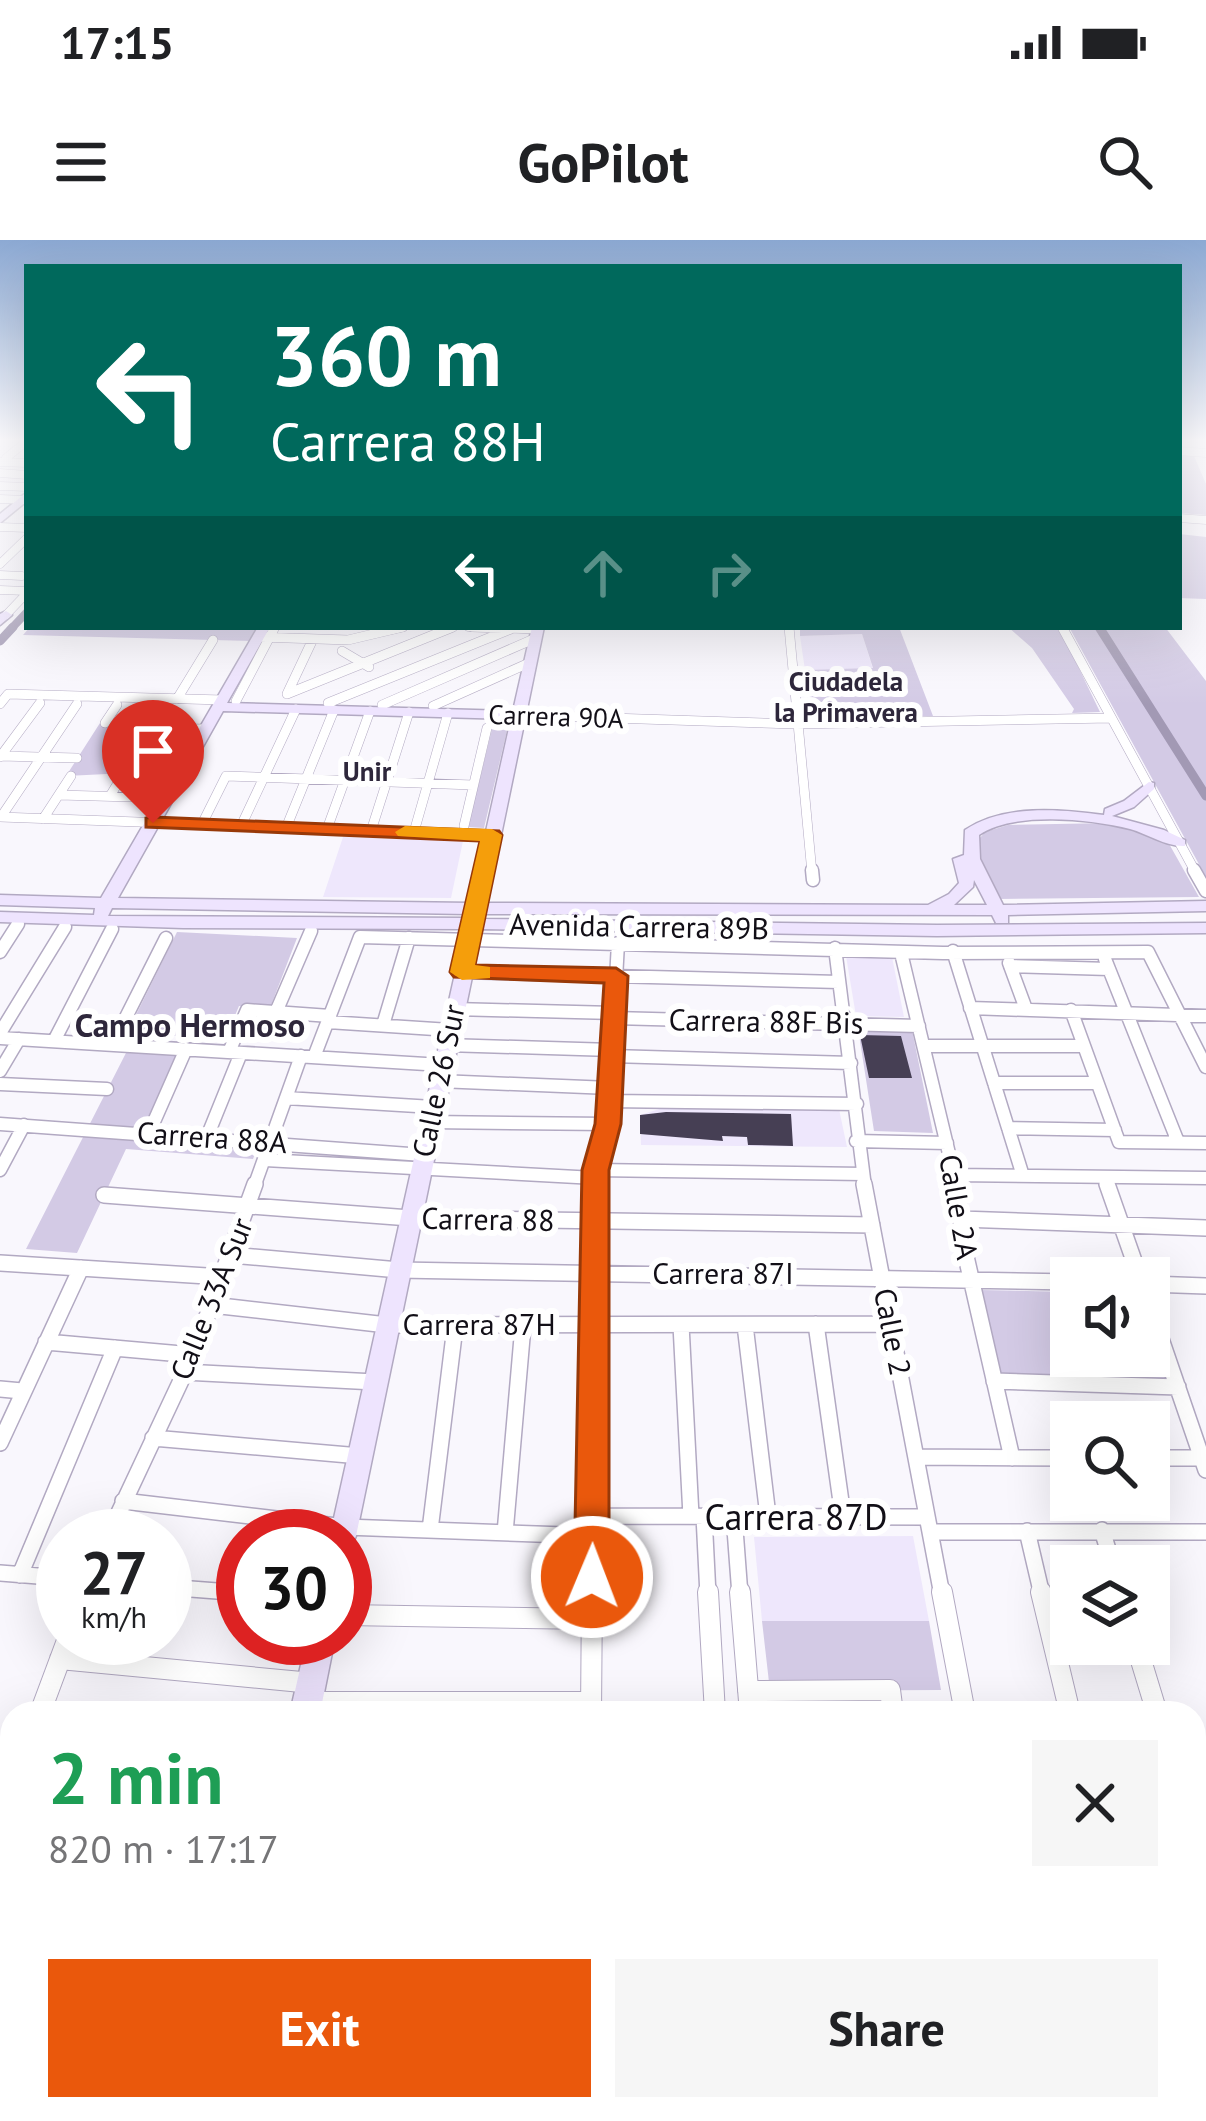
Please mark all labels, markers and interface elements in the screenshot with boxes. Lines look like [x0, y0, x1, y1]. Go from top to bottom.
text: 17:15 [60, 13, 174, 71]
text: GoPilot [517, 127, 689, 197]
icon: menu [48, 129, 114, 195]
icon: search [1092, 129, 1158, 195]
text: 360 m [270, 300, 502, 409]
icon: left [72, 312, 228, 468]
text: Carrera 88H [270, 406, 546, 476]
icon: left [444, 540, 510, 606]
icon: ahead [570, 540, 636, 606]
icon: right [696, 540, 762, 606]
district label: Ciudadela la Primavera [774, 664, 918, 729]
street label: Carrera 90A [488, 697, 625, 735]
pin [102, 700, 204, 823]
icon: arrive [120, 718, 186, 784]
district label: Unir [343, 754, 392, 788]
street label: Avenida Carrera 89B [509, 904, 769, 947]
street label: Carrera 88F Bis [668, 999, 864, 1042]
street label: Calle 26 Sur [402, 1001, 473, 1161]
district label: Campo Hermoso [75, 1003, 305, 1046]
street label: Carrera 88A [136, 1112, 289, 1161]
street label: Calle 2A [931, 1151, 988, 1263]
street label: Carrera 88 [421, 1198, 555, 1239]
street label: Calle 33A Sur [160, 1212, 261, 1385]
street label: Carrera 87I [652, 1253, 794, 1292]
map controls [1050, 1257, 1170, 1665]
button: sound [1050, 1257, 1170, 1377]
street label: Calle 2 [866, 1284, 921, 1379]
street label: Carrera 87H [402, 1304, 556, 1343]
button: search [1050, 1401, 1170, 1521]
street label: Carrera 87D [704, 1493, 888, 1540]
speed limit sign: 30 [216, 1509, 372, 1665]
position arrow [529, 1514, 655, 1640]
text: 27 [80, 1533, 148, 1611]
button: layers [1050, 1545, 1170, 1665]
text: km/h [81, 1597, 147, 1636]
text: 2 min [48, 1731, 224, 1824]
button: close [1032, 1740, 1158, 1866]
text: 820 m · 17:17 [48, 1823, 279, 1874]
button: Exit [48, 1959, 591, 2097]
button: Share [615, 1959, 1158, 2097]

